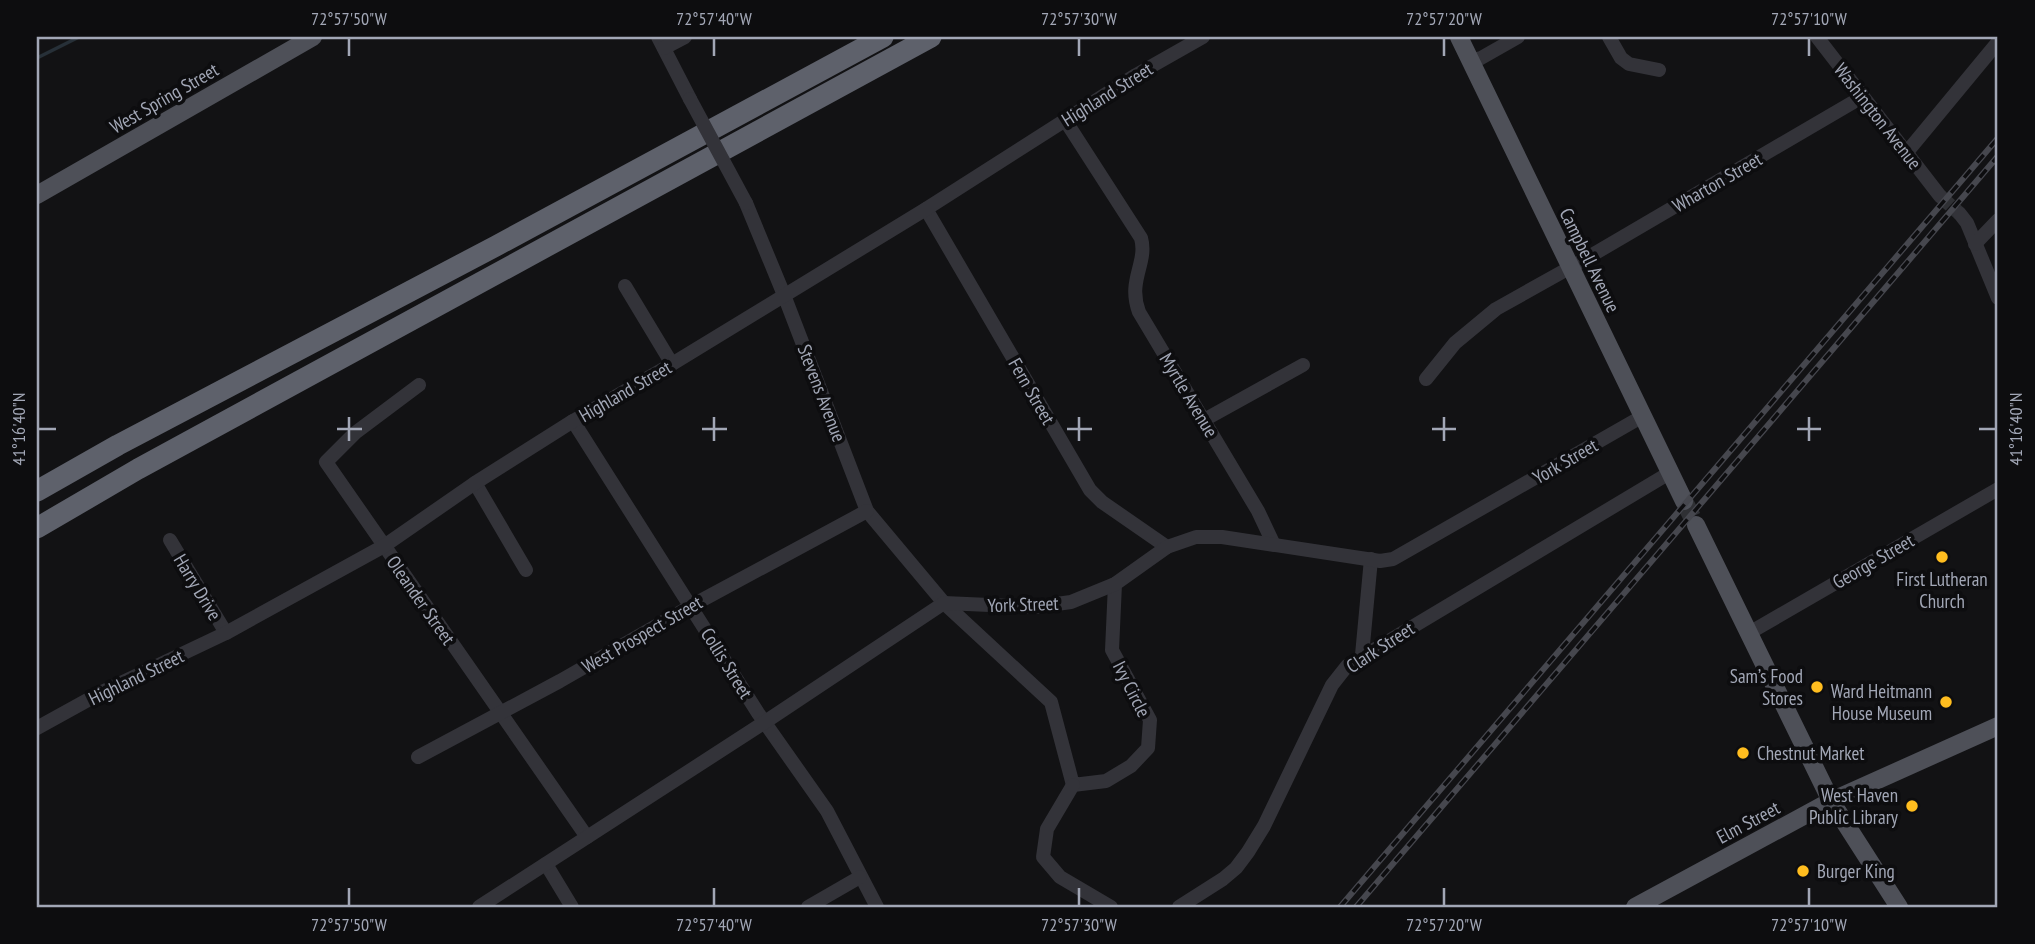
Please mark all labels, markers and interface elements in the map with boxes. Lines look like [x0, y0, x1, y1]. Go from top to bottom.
text: 72°57'50"W [311, 7, 387, 30]
text: 72°57'40"W [676, 7, 752, 30]
text: 72°57'30"W [1041, 7, 1117, 30]
text: 72°57'20"W [1406, 7, 1482, 30]
text: 72°57'10"W [1771, 7, 1847, 30]
street label: Highland Street [1057, 56, 1158, 131]
street label: West Spring Street [105, 57, 223, 139]
street label: Washington Avenue [1829, 58, 1927, 174]
street label: Wharton Street [1668, 146, 1767, 217]
street label: Campbell Avenue [1554, 204, 1626, 316]
street label: Stevens Avenue [792, 341, 852, 445]
street label: Myrtle Avenue [1155, 349, 1224, 442]
street label: Fern Street [1003, 354, 1061, 429]
street label: Highland Street [574, 355, 676, 427]
text: 41°16'40"N [7, 393, 30, 465]
text: 41°16'40"N [2004, 393, 2027, 465]
street label: York Street [1528, 432, 1602, 489]
street label: George Street [1828, 528, 1919, 594]
street label: Harry Drive [169, 549, 227, 625]
marker: First Lutheran Church [1934, 549, 1950, 565]
street label: Oleander Street [382, 551, 461, 650]
place label: First Lutheran Church [1896, 567, 1988, 613]
street label: West Prospect Street [578, 590, 707, 678]
street label: York Street [987, 591, 1060, 617]
street label: Clark Street [1342, 616, 1419, 678]
street label: Collis Street [696, 623, 759, 704]
street label: Highland Street [85, 643, 188, 710]
street label: Ivy Circle [1108, 657, 1156, 721]
place label: Sam’s Food Stores [1730, 664, 1803, 710]
marker: Sam’s Food Stores [1809, 679, 1825, 695]
place label: Ward Heitmann House Museum [1831, 679, 1932, 725]
marker: Ward Heitmann House Museum [1938, 694, 1954, 710]
place label: Chestnut Market [1757, 741, 1865, 765]
marker: Chestnut Market [1735, 745, 1751, 761]
place label: West Haven Public Library [1809, 783, 1899, 829]
street label: Elm Street [1712, 795, 1784, 849]
marker: West Haven Public Library [1904, 798, 1920, 814]
place label: Burger King [1817, 859, 1895, 883]
marker: Burger King [1795, 863, 1811, 879]
text: 72°57'50"W [311, 913, 387, 936]
text: 72°57'40"W [676, 913, 752, 936]
text: 72°57'30"W [1041, 913, 1117, 936]
text: 72°57'20"W [1406, 913, 1482, 936]
text: 72°57'10"W [1771, 913, 1847, 936]

